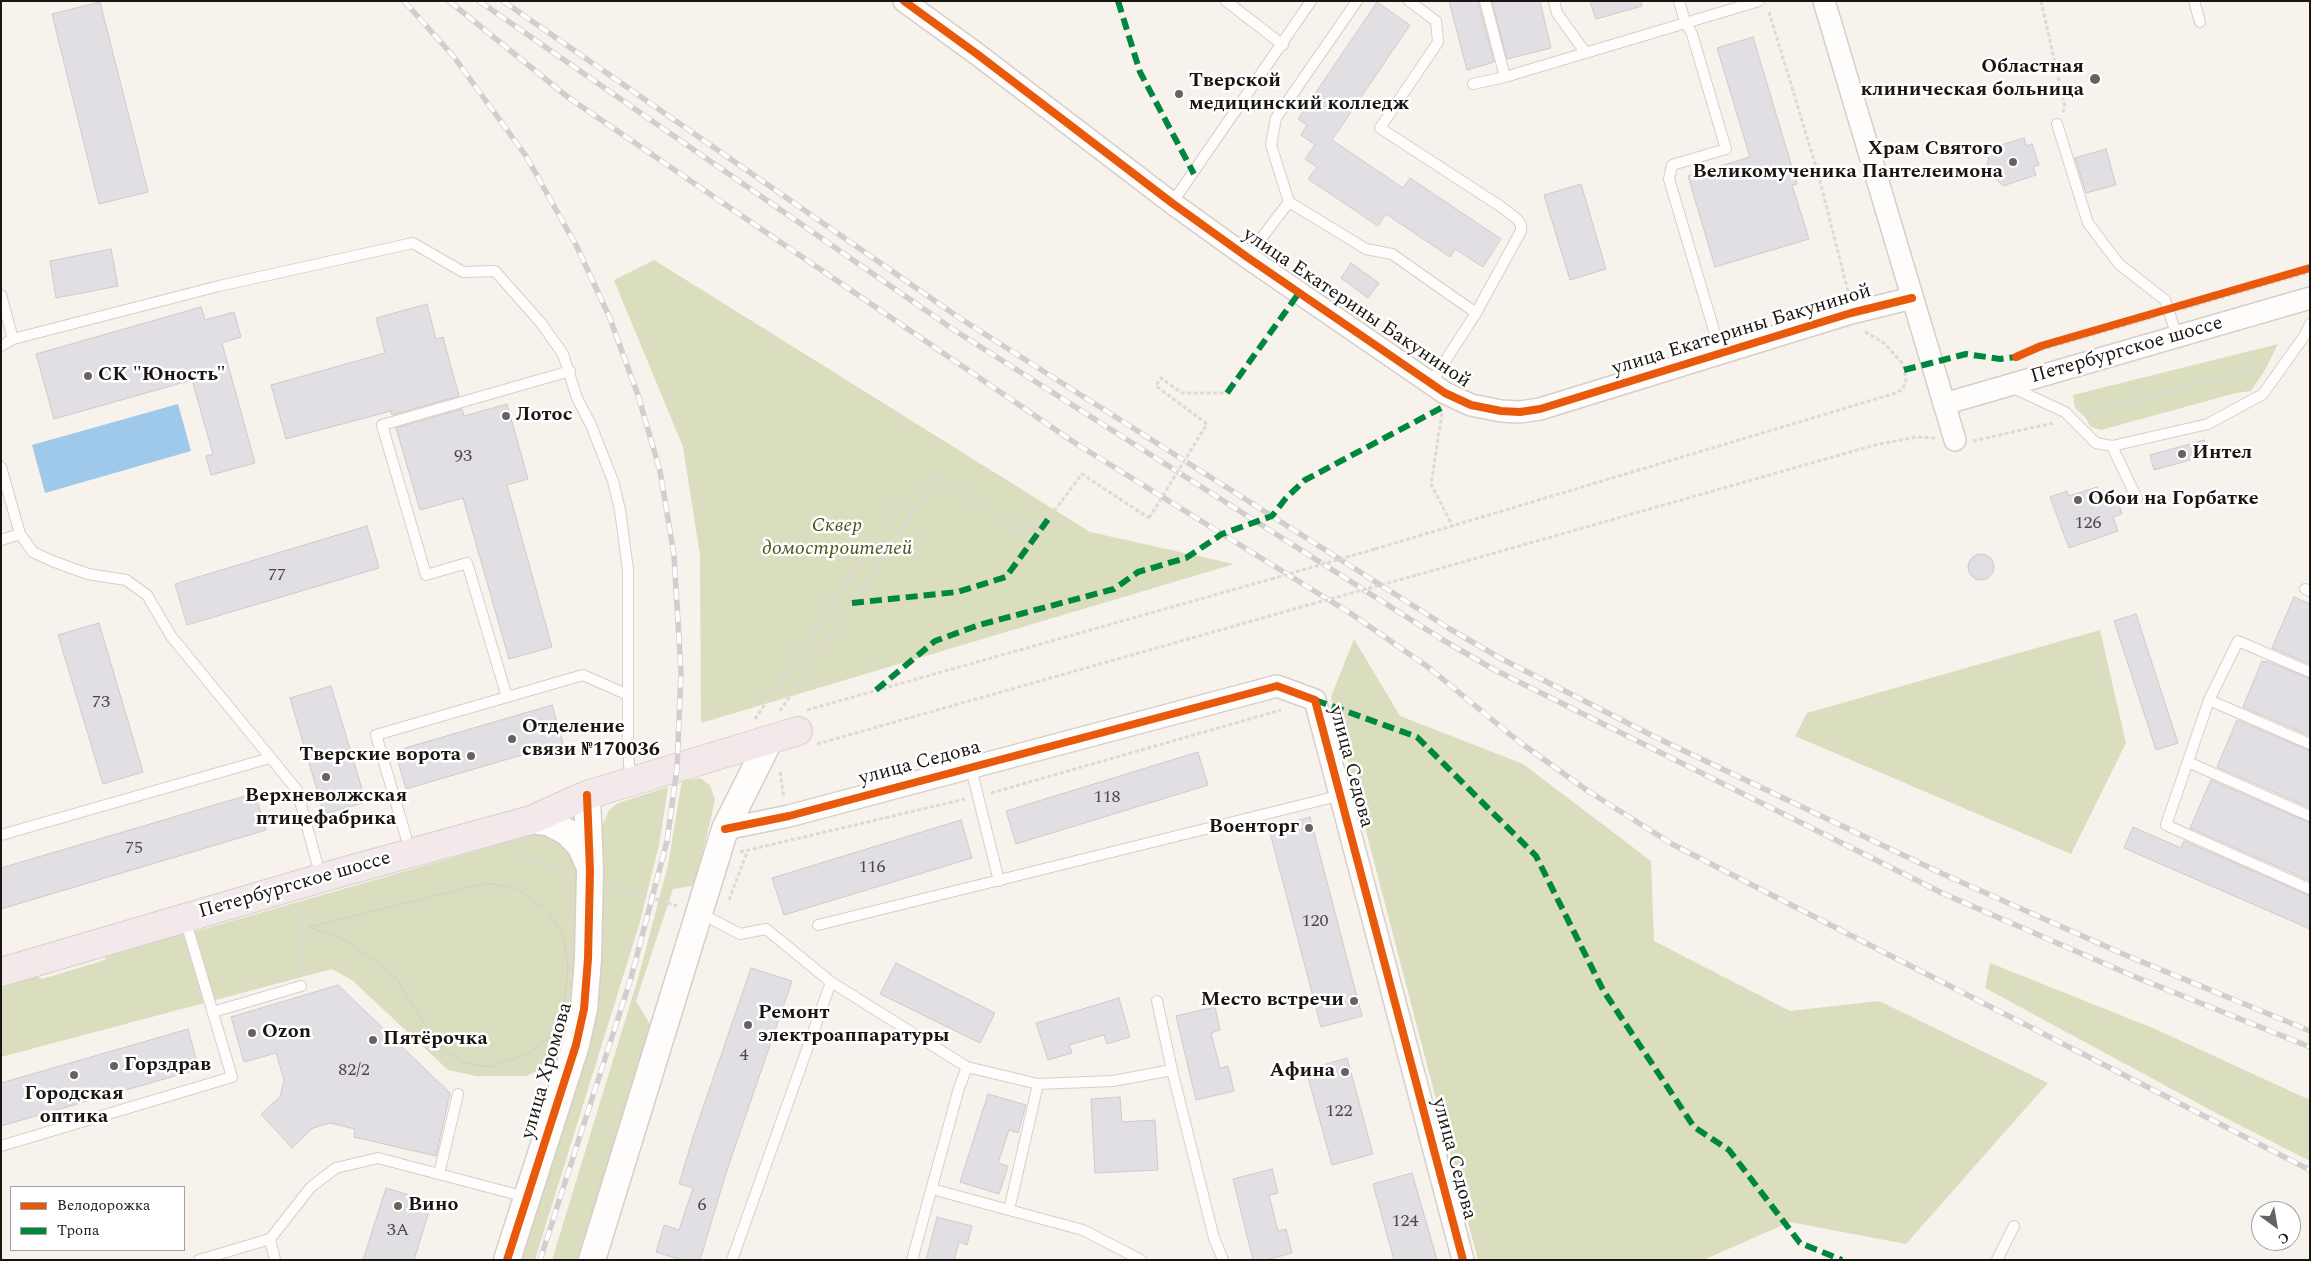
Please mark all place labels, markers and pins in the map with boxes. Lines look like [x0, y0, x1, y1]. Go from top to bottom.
place label: Областная клиническая больница [1860, 56, 2084, 103]
place label: Тверской медицинский колледж [1189, 70, 1409, 117]
marker: Областная клиническая больница [2088, 72, 2102, 86]
marker: Тверской медицинский колледж [1173, 88, 1185, 100]
place label: Храм Святого Великомученика Пантелеимона [1692, 138, 2003, 185]
marker: Храм Святого Великомученика Пантелеимона [2007, 156, 2019, 168]
place label: СК "Юность" [98, 364, 225, 388]
marker: СК "Юность" [82, 370, 94, 382]
place label: Лотос [516, 404, 572, 428]
marker: Лотос [500, 410, 512, 422]
place label: Интел [2192, 442, 2252, 466]
marker: Интел [2176, 448, 2188, 460]
place label: Обои на Горбатке [2088, 488, 2259, 512]
marker: Обои на Горбатке [2072, 494, 2084, 506]
place label: Отделение связи №170036 [522, 716, 660, 763]
marker: Отделение связи №170036 [506, 733, 518, 745]
place label: Тверские ворота [299, 744, 461, 768]
marker: Тверские ворота [465, 750, 477, 762]
marker: Верхневолжская птицефабрика [320, 771, 332, 783]
place label: Верхневолжская птицефабрика [245, 785, 407, 832]
place label: Военторг [1209, 816, 1299, 840]
marker: Военторг [1303, 822, 1315, 834]
place label: Место встречи [1201, 989, 1344, 1013]
marker: Место встречи [1348, 995, 1360, 1007]
place label: Ремонт электроаппаратуры [758, 1002, 950, 1049]
marker: Ремонт электроаппаратуры [742, 1019, 754, 1031]
place label: Ozon [262, 1021, 311, 1045]
marker: Ozon [246, 1027, 258, 1039]
place label: Пятёрочка [383, 1028, 488, 1052]
marker: Пятёрочка [367, 1034, 379, 1046]
place label: Горздрав [124, 1054, 211, 1078]
marker: Горздрав [108, 1060, 120, 1072]
place label: Афина [1270, 1060, 1335, 1084]
marker: Афина [1339, 1066, 1351, 1078]
marker: Городская оптика [68, 1069, 80, 1081]
place label: Городская оптика [24, 1083, 124, 1130]
place label: Вино [408, 1194, 458, 1218]
marker: Вино [392, 1200, 404, 1212]

